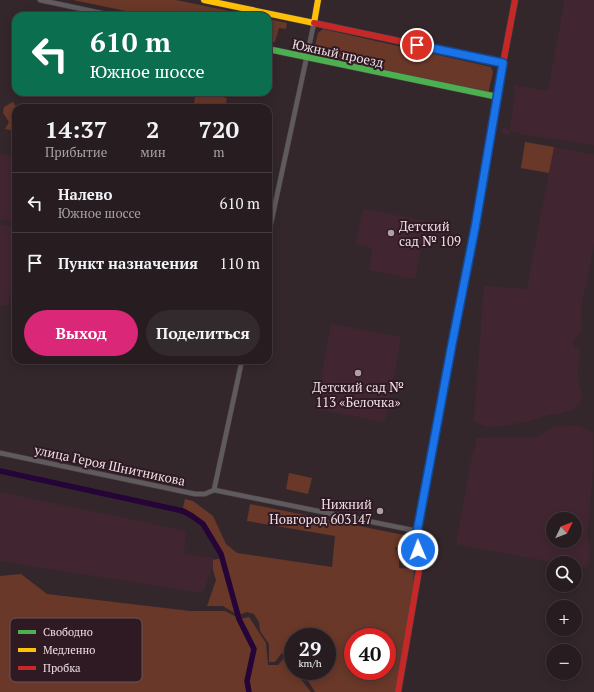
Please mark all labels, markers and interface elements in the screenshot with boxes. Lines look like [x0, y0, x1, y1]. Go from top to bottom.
text: 610 m [90, 23, 171, 60]
icon: left [24, 28, 76, 80]
pin [400, 28, 434, 62]
icon: arrive [406, 34, 428, 56]
street label: Южный проезд [291, 35, 386, 72]
text: Южное шоссе [90, 59, 205, 83]
text: 14:37 [45, 113, 107, 145]
text: 2 [146, 113, 160, 145]
text: 720 [198, 113, 239, 145]
text: Прибытие [45, 143, 107, 161]
text: мин [140, 143, 166, 161]
text: m [213, 143, 224, 161]
text: Налево [58, 184, 112, 204]
icon: left [24, 192, 46, 214]
text: 610 m [219, 193, 260, 213]
text: Южное шоссе [58, 204, 141, 222]
place label: Детский сад № 109 [399, 217, 461, 250]
marker: Детский сад № 109 [386, 228, 396, 238]
icon: arrive [24, 252, 46, 274]
text: Пункт назначения [58, 253, 198, 273]
text: 110 m [219, 253, 260, 273]
button: Выход [24, 310, 138, 356]
button: Поделиться [146, 310, 260, 356]
marker: Детский сад № 113 «Белочка» [353, 368, 363, 378]
place label: Детский сад № 113 «Белочка» [312, 378, 404, 411]
street label: улица Героя Шнитникова [32, 440, 188, 490]
place label: Нижний Новгород 603147 [269, 495, 372, 528]
marker: Нижний Новгород 603147 [375, 506, 385, 516]
north arrow [546, 512, 582, 548]
map controls [546, 512, 582, 680]
position arrow [397, 529, 439, 571]
button: search [546, 556, 582, 592]
button: + [546, 600, 582, 636]
legend [10, 618, 142, 682]
text: Свободно [43, 625, 93, 639]
speed limit sign: 40 [344, 628, 396, 680]
text: 29 [299, 635, 321, 662]
text: Медленно [43, 643, 95, 657]
button: − [546, 644, 582, 680]
text: km/h [298, 657, 322, 670]
text: Пробка [43, 661, 81, 675]

